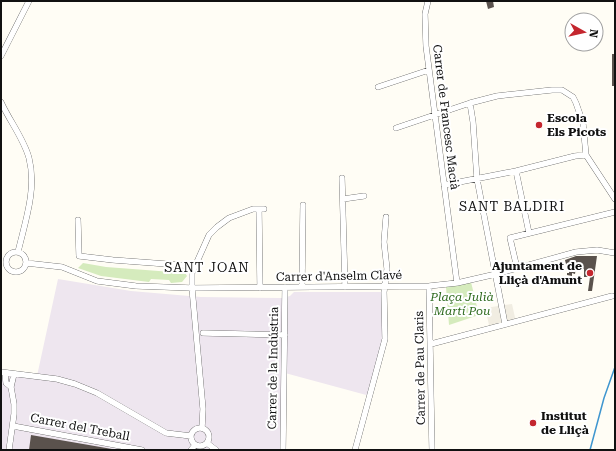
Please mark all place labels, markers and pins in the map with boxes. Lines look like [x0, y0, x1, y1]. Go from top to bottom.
place label: Escola Els Picots [547, 111, 606, 139]
marker: Escola Els Picots [534, 120, 544, 130]
place label: Ajuntament de Lliçà d'Amunt [492, 259, 582, 287]
marker: Ajuntament de Lliçà d'Amunt [585, 268, 595, 278]
place label: Institut de Lliçà [541, 409, 589, 437]
marker: Institut de Lliçà [528, 418, 538, 428]

